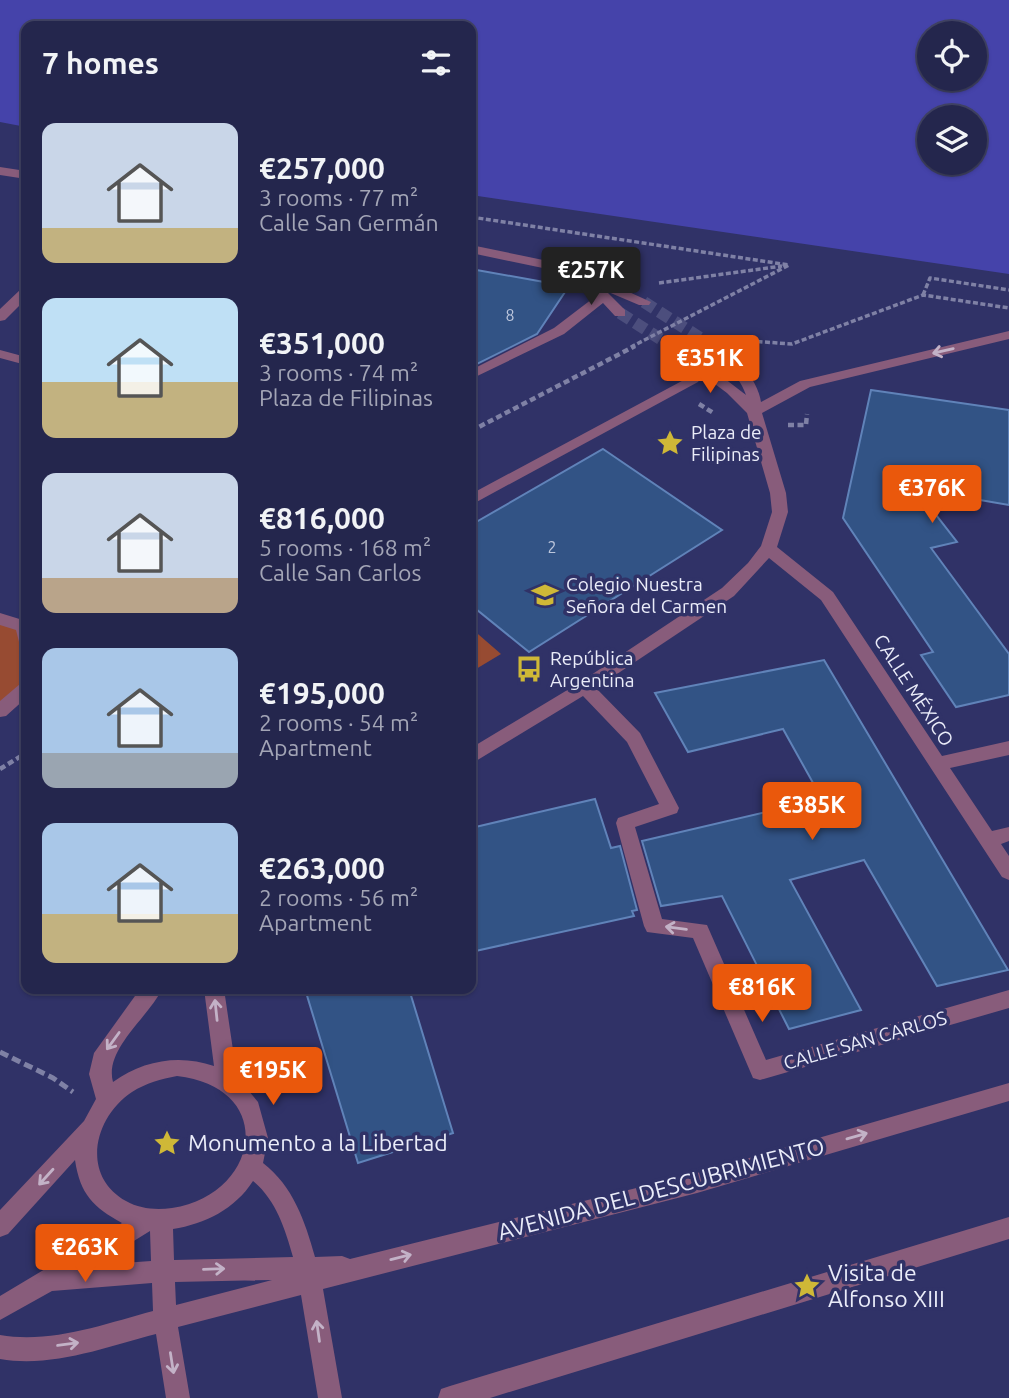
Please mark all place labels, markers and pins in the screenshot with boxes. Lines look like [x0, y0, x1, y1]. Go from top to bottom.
pin: €257K [542, 247, 640, 307]
pin: €351K [661, 336, 759, 395]
place label: Plaza de Filipinas [691, 421, 762, 465]
place icon: Plaza de Filipinas [655, 428, 685, 458]
pin: €376K [883, 466, 981, 525]
place label: Colegio Nuestra Señora del Carmen [566, 573, 727, 617]
school or university icon: Colegio Nuestra Señora del Carmen [530, 580, 560, 610]
place label: República Argentina [550, 647, 635, 691]
bus stop icon: República Argentina [514, 654, 544, 684]
pin: €385K [763, 782, 861, 842]
pin: €816K [713, 964, 811, 1024]
pin: €195K [224, 1048, 322, 1107]
place icon: Monumento a la Libertad [152, 1128, 182, 1158]
place label: Monumento a la Libertad [188, 1130, 448, 1155]
pin: €263K [36, 1224, 134, 1284]
place label: Visita de Alfonso XIII [828, 1260, 945, 1311]
place icon: Visita de Alfonso XIII [792, 1271, 822, 1301]

